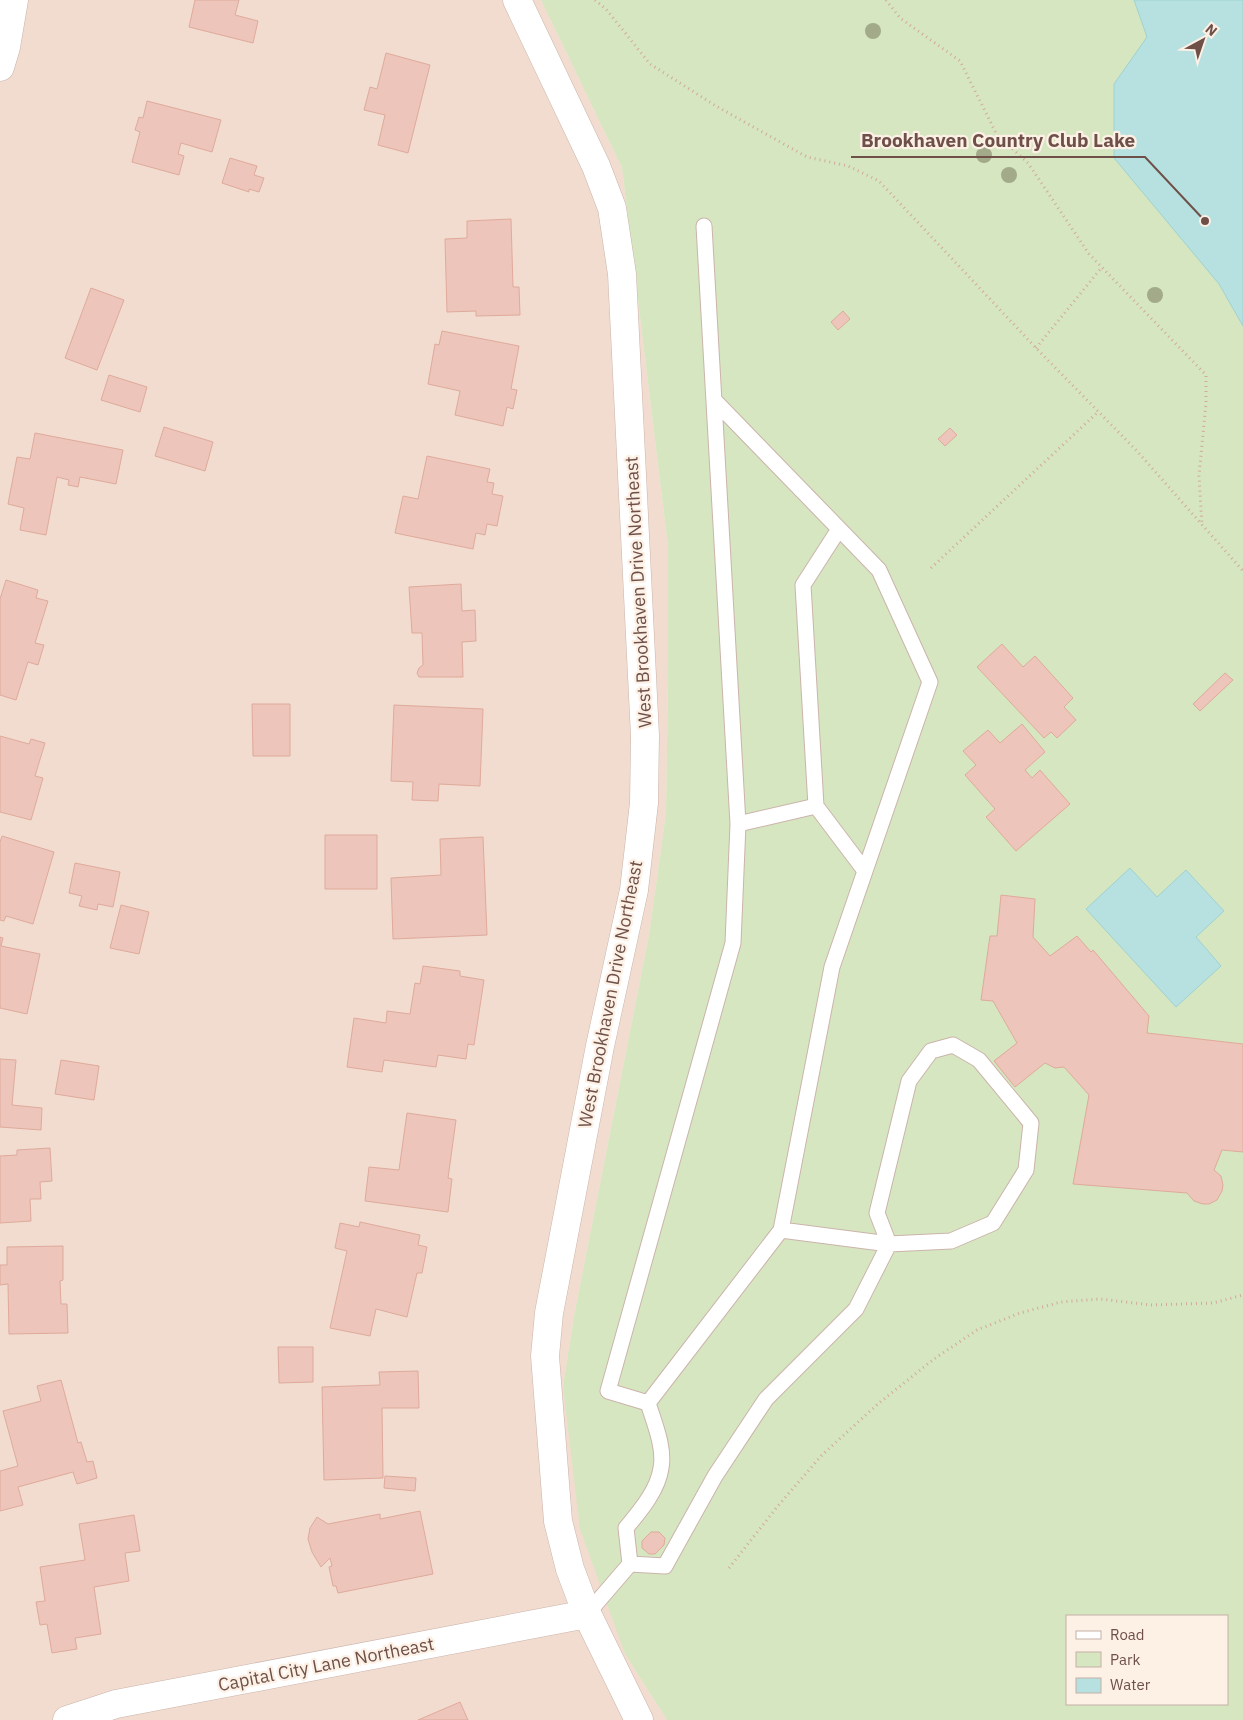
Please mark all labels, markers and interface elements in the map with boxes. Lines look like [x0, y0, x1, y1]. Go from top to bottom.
north arrow [1178, 15, 1228, 65]
text: N [1202, 20, 1221, 40]
callout: Brookhaven Country Club Lake [851, 123, 1145, 157]
text: Brookhaven Country Club Lake [861, 128, 1135, 152]
street label: West Brookhaven Drive Northeast [619, 456, 657, 728]
street label: West Brookhaven Drive Northeast [573, 858, 647, 1130]
legend [1066, 1615, 1228, 1705]
text: Road [1110, 1625, 1145, 1644]
street label: Capital City Lane Northeast [216, 1632, 436, 1696]
text: Park [1110, 1650, 1140, 1669]
text: Water [1110, 1675, 1151, 1694]

